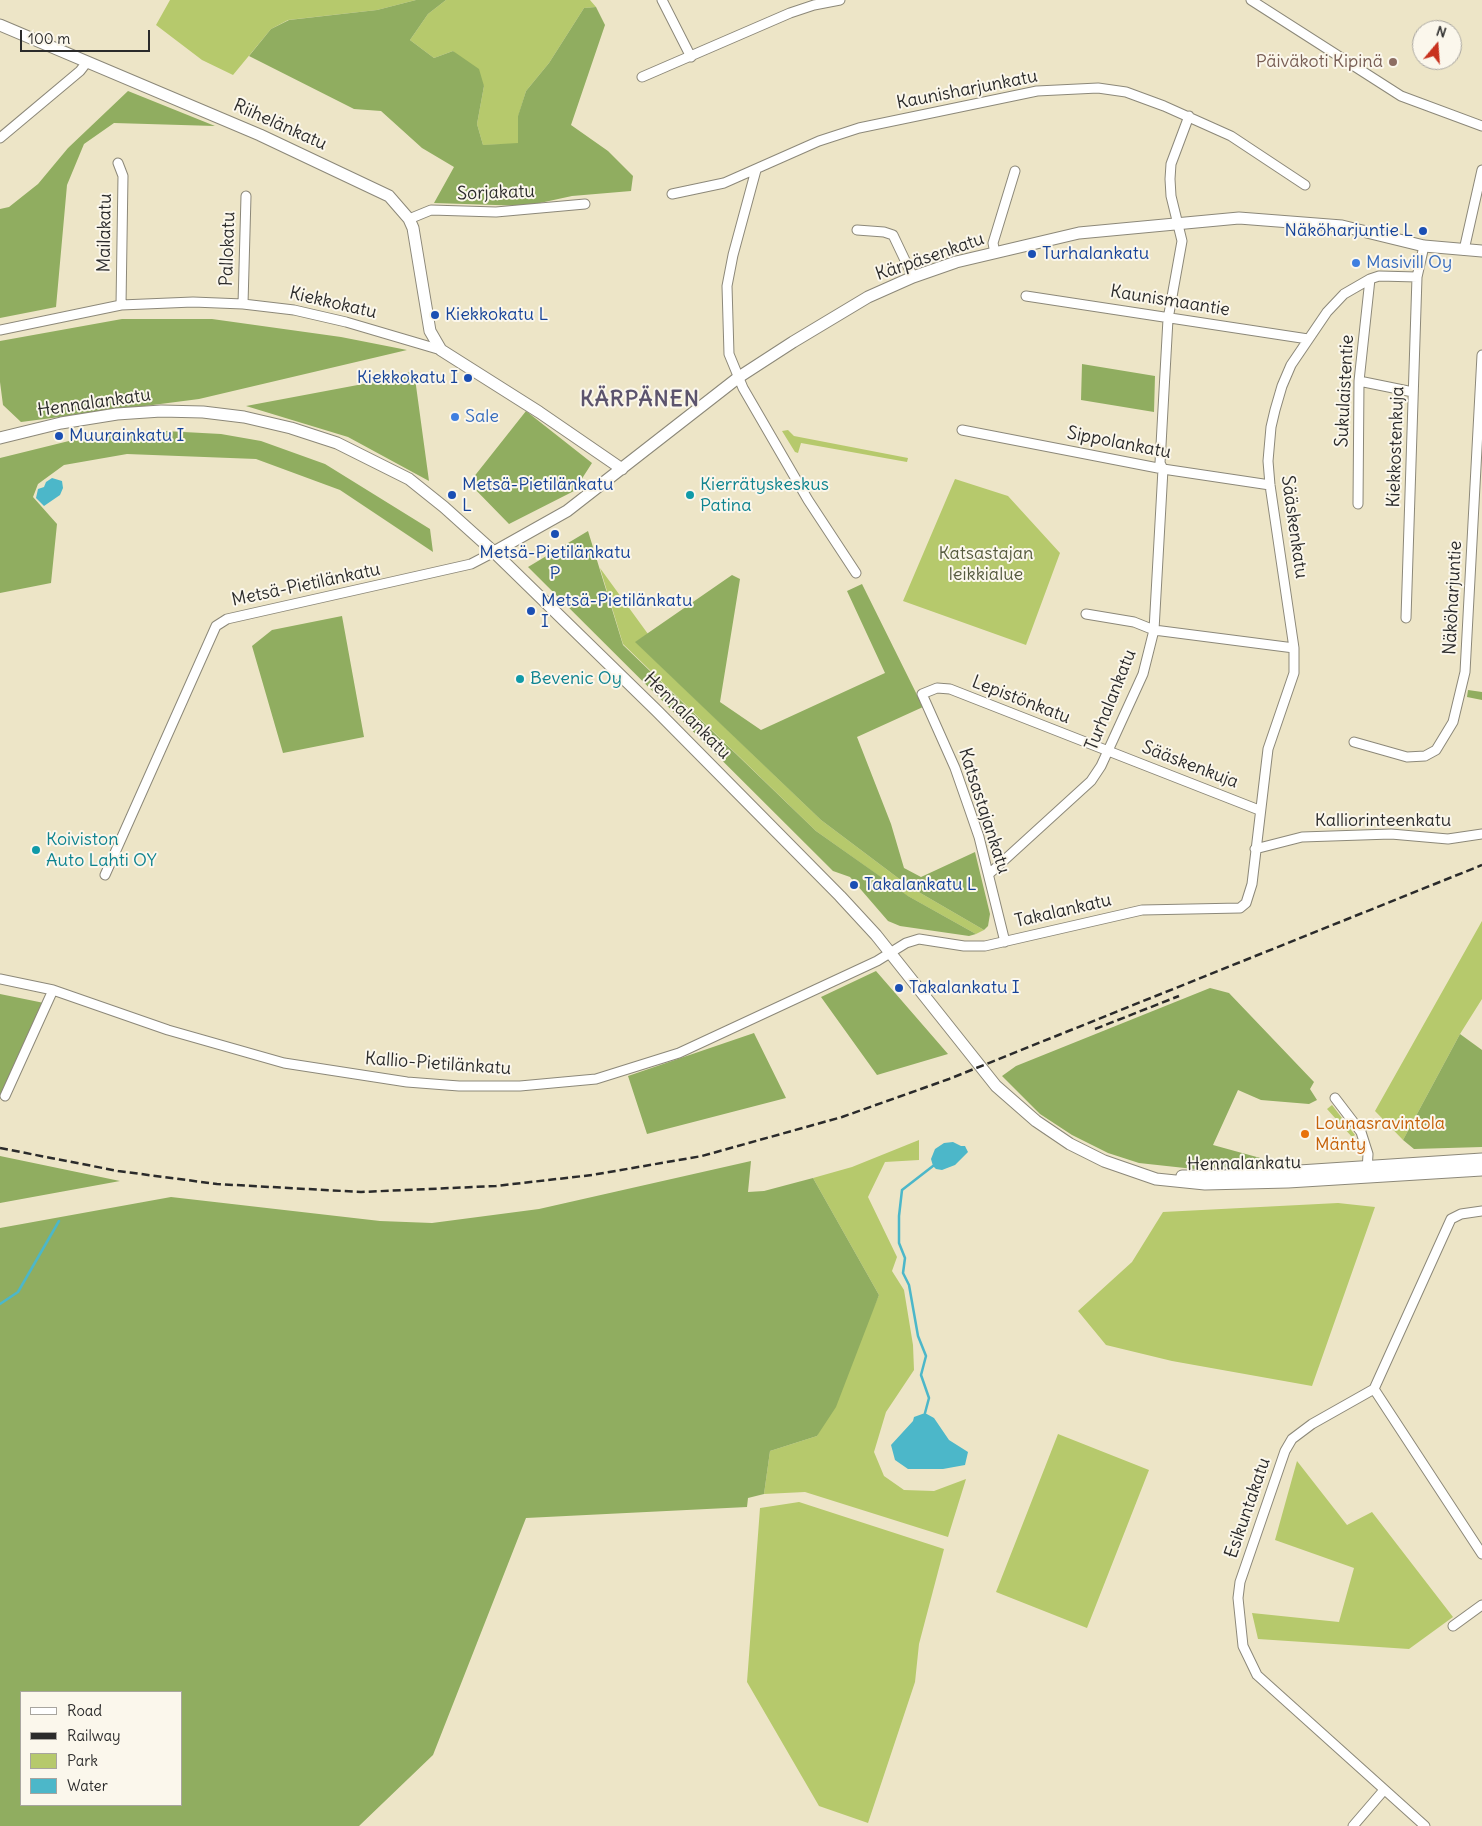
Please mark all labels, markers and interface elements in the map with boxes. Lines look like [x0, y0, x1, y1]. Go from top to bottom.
scale bar [22, 20, 152, 52]
north arrow [1412, 20, 1462, 70]
text: N [1434, 22, 1449, 42]
text: 100 m [28, 29, 70, 48]
place label: Päiväkoti Kipinä [1256, 51, 1383, 73]
marker: Päiväkoti Kipinä [1387, 56, 1399, 68]
street label: Kaunisharjunkatu [895, 66, 1039, 114]
street label: Riihelänkatu [230, 95, 330, 155]
street label: Sorjakatu [457, 181, 535, 205]
street label: Mailakatu [94, 193, 116, 273]
street label: Pallokatu [216, 211, 240, 287]
place label: Näköharjuntie L [1285, 220, 1413, 242]
marker: Näköharjuntie L [1417, 225, 1429, 237]
street label: Kärpäsenkatu [873, 228, 987, 286]
place label: Turhalankatu [1042, 243, 1149, 265]
marker: Turhalankatu [1026, 248, 1038, 260]
place label: Masivill Oy [1366, 252, 1452, 274]
marker: Masivill Oy [1350, 257, 1362, 269]
street label: Kaunismaantie [1109, 281, 1231, 321]
street label: Kiekkokatu [287, 282, 379, 324]
place label: Kiekkokatu L [445, 304, 548, 326]
marker: Kiekkokatu L [429, 309, 441, 321]
street label: Sukulaistentie [1331, 334, 1359, 448]
place label: Kiekkokatu I [357, 367, 458, 389]
marker: Kiekkokatu I [462, 372, 474, 384]
street label: Hennalankatu [36, 384, 152, 422]
street label: Kiekkostenkuja [1383, 386, 1409, 508]
district label: KÄRPÄNEN [579, 387, 701, 413]
place label: Sale [465, 406, 499, 428]
marker: Sale [449, 411, 461, 423]
street label: Sippolankatu [1065, 422, 1173, 464]
place label: Muurainkatu I [69, 425, 184, 447]
marker: Muurainkatu I [53, 430, 65, 442]
place label: Metsä-Pietilänkatu L [462, 474, 613, 516]
place label: Kierrätyskeskus Patina [700, 474, 829, 516]
street label: Sääskenkatu [1276, 474, 1312, 580]
marker: Metsä-Pietilänkatu L [446, 489, 458, 501]
marker: Kierrätyskeskus Patina [684, 489, 696, 501]
marker: Metsä-Pietilänkatu P [549, 528, 561, 540]
street label: Näköharjuntie [1439, 540, 1467, 656]
place label: Metsä-Pietilänkatu P [479, 542, 631, 584]
park label: Katsastajan leikkialue [938, 543, 1034, 586]
street label: Metsä-Pietilänkatu [230, 559, 382, 611]
place label: Metsä-Pietilänkatu I [541, 590, 692, 632]
marker: Metsä-Pietilänkatu I [525, 605, 537, 617]
street label: Turhalankatu [1081, 646, 1141, 754]
place label: Bevenic Oy [530, 668, 622, 690]
street label: Hennalankatu [639, 668, 735, 764]
street label: Lepistönkatu [969, 671, 1073, 729]
marker: Bevenic Oy [514, 673, 526, 685]
street label: Sääskenkuja [1139, 737, 1241, 793]
street label: Katsastajankatu [953, 745, 1015, 877]
street label: Kalliorinteenkatu [1315, 810, 1451, 832]
place label: Koiviston Auto Lahti OY [46, 829, 157, 872]
marker: Koiviston Auto Lahti OY [30, 844, 42, 856]
place label: Takalankatu L [864, 874, 977, 896]
marker: Takalankatu L [848, 879, 860, 891]
street label: Takalankatu [1013, 889, 1113, 933]
place label: Takalankatu I [909, 977, 1020, 999]
marker: Takalankatu I [893, 982, 905, 994]
street label: Kallio-Pietilänkatu [364, 1048, 512, 1080]
place label: Lounasravintola Mänty [1315, 1113, 1445, 1156]
marker: Lounasravintola Mänty [1299, 1128, 1311, 1140]
street label: Hennalankatu [1187, 1152, 1301, 1176]
street label: Esikuntakatu [1221, 1455, 1275, 1561]
legend [20, 1691, 182, 1806]
text: Road [67, 1701, 102, 1720]
text: Railway [67, 1726, 121, 1745]
text: Park [67, 1751, 98, 1770]
text: Water [67, 1776, 108, 1795]

